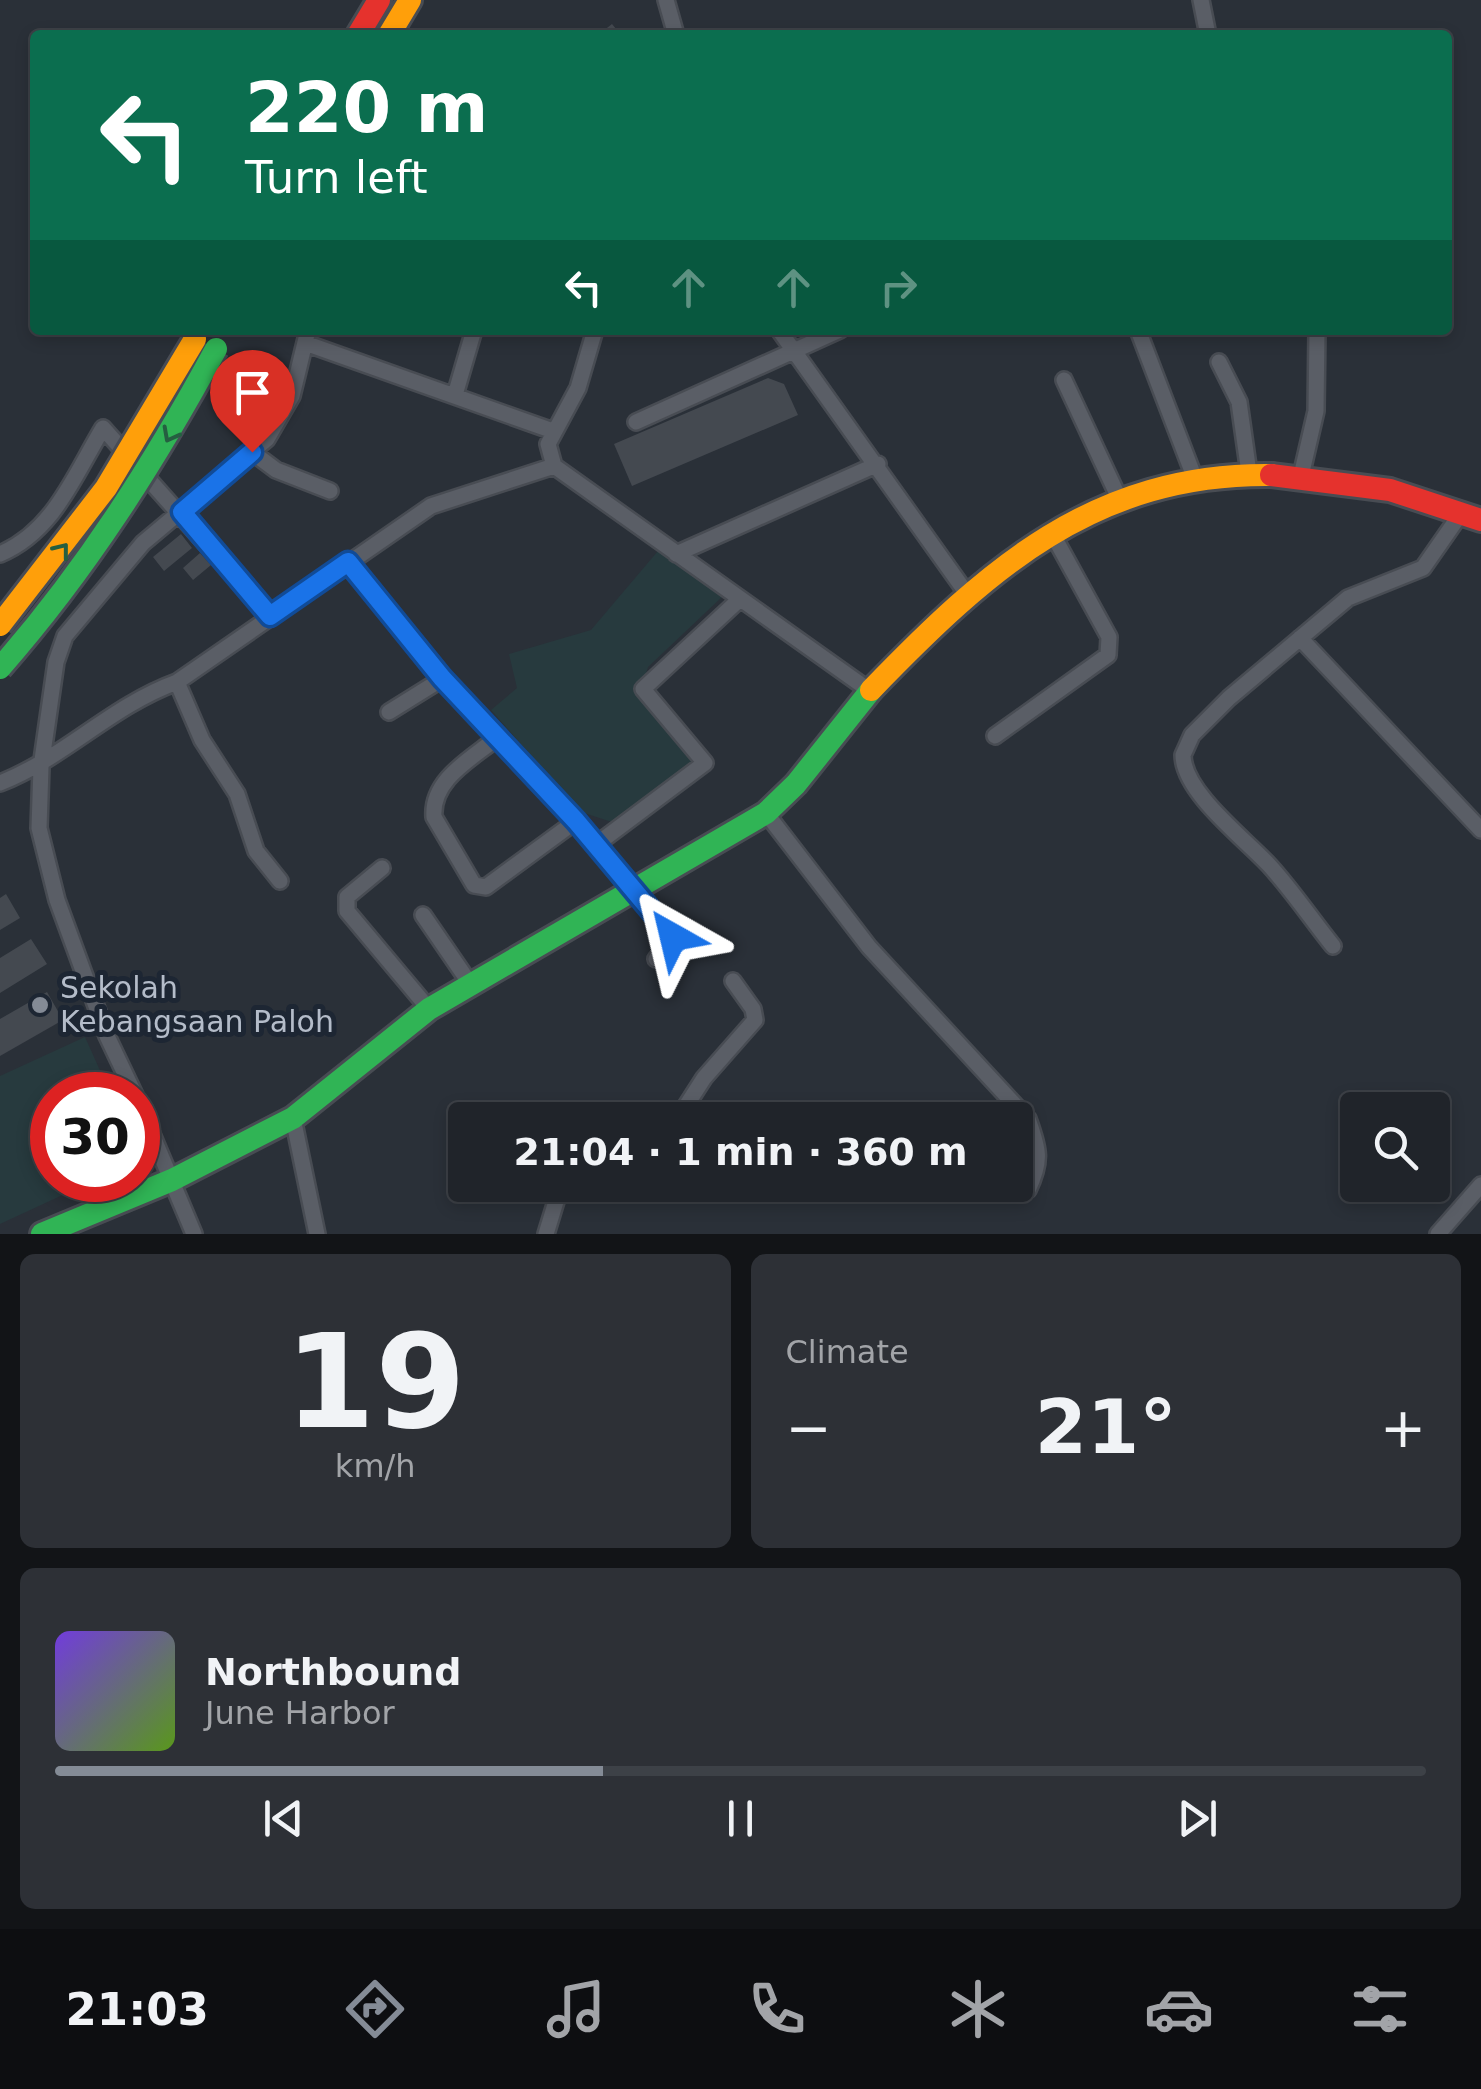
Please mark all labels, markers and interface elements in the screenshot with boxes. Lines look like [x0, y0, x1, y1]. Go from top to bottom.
text: 220 m [245, 67, 488, 149]
icon: left [80, 70, 210, 200]
text: Turn left [245, 151, 428, 204]
icon: left [556, 260, 611, 315]
icon: ahead [661, 260, 716, 315]
icon: ahead [766, 260, 821, 315]
icon: right [871, 260, 926, 315]
pin [210, 350, 295, 453]
icon: arrive [225, 365, 280, 420]
one-way arrow [162, 424, 182, 442]
one-way arrow [51, 543, 68, 561]
position arrow [621, 885, 725, 989]
place label: Sekolah Kebangsaan Paloh [60, 970, 334, 1039]
marker: Sekolah Kebangsaan Paloh [29, 994, 51, 1016]
speed limit sign: 30 [30, 1072, 160, 1202]
map controls [1340, 1092, 1450, 1202]
button: search [1340, 1092, 1450, 1202]
text: 21:04 · 1 min · 360 m [513, 1130, 968, 1174]
text: 19 [285, 1306, 466, 1458]
text: Climate [786, 1333, 909, 1371]
text: 21° [1035, 1383, 1177, 1471]
text: − [786, 1396, 832, 1460]
text: + [1380, 1396, 1426, 1460]
text: km/h [335, 1447, 416, 1485]
text: Northbound [205, 1650, 461, 1694]
text: June Harbor [205, 1694, 395, 1732]
icon: previous [256, 1791, 311, 1846]
icon: pause [713, 1791, 768, 1846]
icon: next [1170, 1791, 1225, 1846]
icon: directions [340, 1974, 410, 2044]
icon: music [541, 1974, 611, 2044]
icon: phone [742, 1974, 812, 2044]
icon: climate [943, 1974, 1013, 2044]
icon: car [1144, 1974, 1214, 2044]
icon: filters [1345, 1974, 1415, 2044]
text: 21:03 [66, 1983, 209, 2036]

